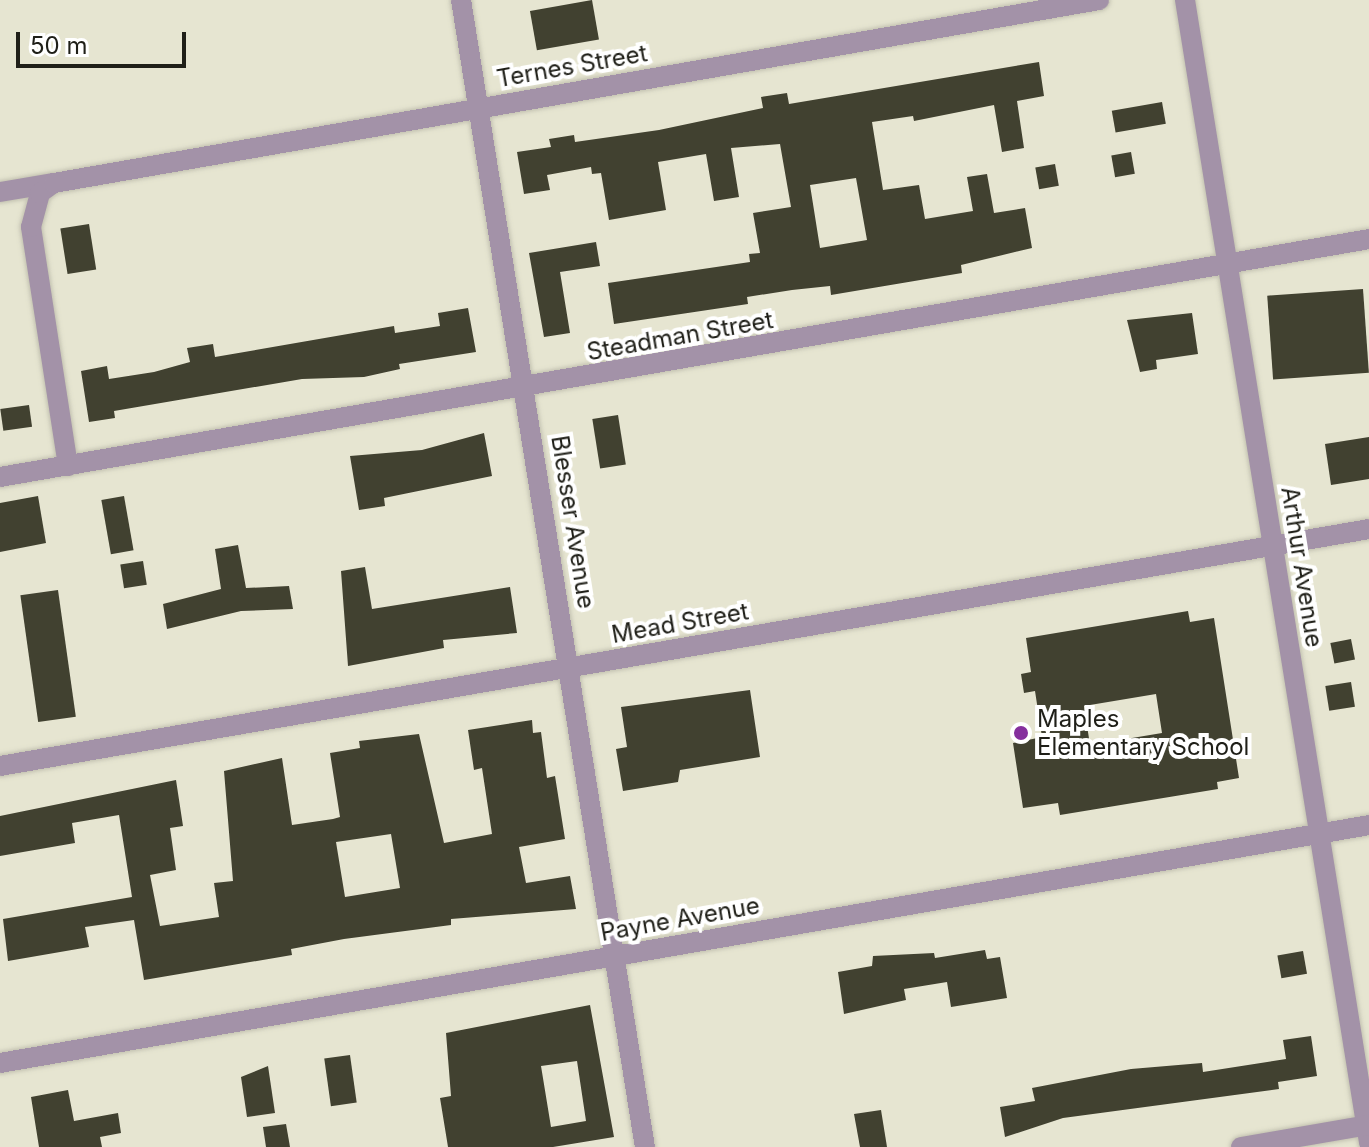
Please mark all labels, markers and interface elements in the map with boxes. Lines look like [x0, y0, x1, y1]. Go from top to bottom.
scale bar [20, 16, 190, 66]
text: 50 m [30, 31, 88, 60]
street label: Ternes Street [494, 39, 650, 93]
street label: Steadman Street [585, 305, 775, 367]
street label: Blesser Avenue [545, 433, 601, 611]
street label: Arthur Avenue [1275, 485, 1329, 649]
street label: Mead Street [609, 597, 751, 649]
place label: Maples Elementary School [1037, 705, 1249, 761]
marker: Maples Elementary School [1012, 724, 1030, 742]
street label: Payne Avenue [598, 891, 762, 947]

